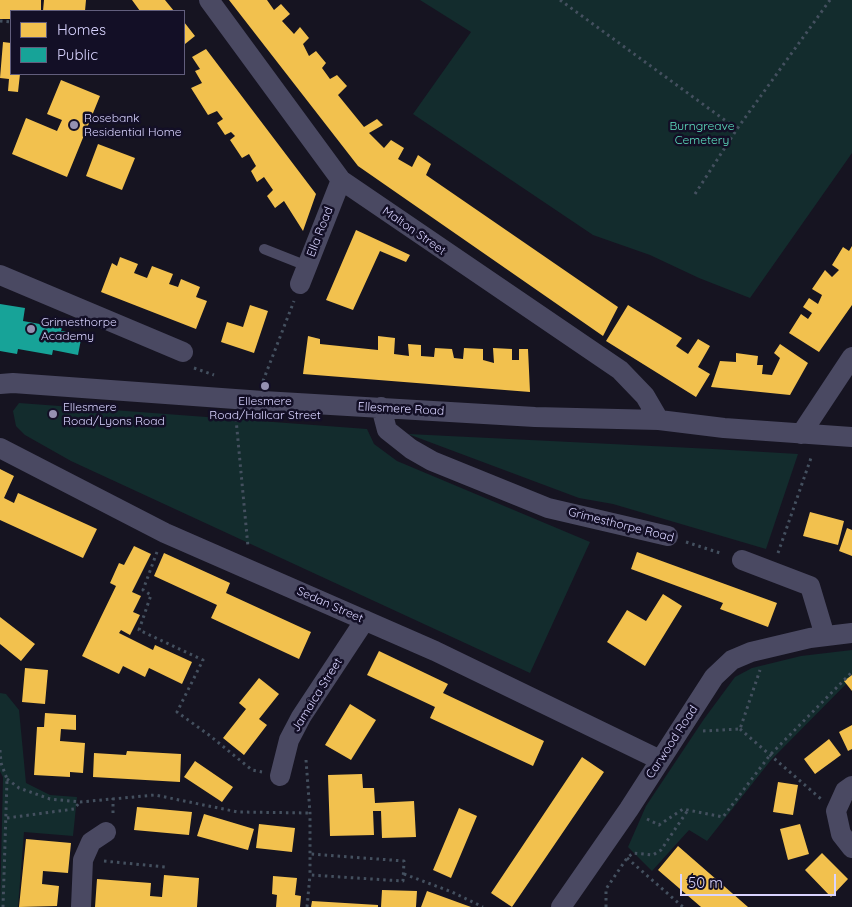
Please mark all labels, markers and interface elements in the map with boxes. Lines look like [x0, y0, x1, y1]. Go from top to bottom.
legend [10, 10, 185, 75]
text: Homes [57, 20, 106, 39]
text: Public [57, 45, 98, 64]
place label: Rosebank Residential Home [84, 111, 181, 139]
marker: Rosebank Residential Home [68, 119, 80, 131]
park label: Burngreave Cemetery [669, 119, 735, 147]
street label: Malton Street [379, 204, 449, 258]
street label: Ella Road [304, 205, 336, 259]
place label: Grimesthorpe Academy [41, 315, 117, 343]
marker: Grimesthorpe Academy [25, 323, 37, 335]
marker: Ellesmere Road/Hallcar Street [259, 380, 271, 392]
place label: Ellesmere Road/Hallcar Street [209, 394, 321, 422]
place label: Ellesmere Road/Lyons Road [63, 400, 165, 428]
street label: Ellesmere Road [357, 400, 445, 418]
marker: Ellesmere Road/Lyons Road [47, 408, 59, 420]
street label: Grimesthorpe Road [567, 505, 675, 545]
street label: Sedan Street [295, 584, 365, 626]
street label: Jamaica Street [289, 655, 345, 735]
street label: Carwood Road [643, 703, 701, 781]
scale bar [682, 864, 838, 896]
text: 50 m [688, 873, 723, 892]

